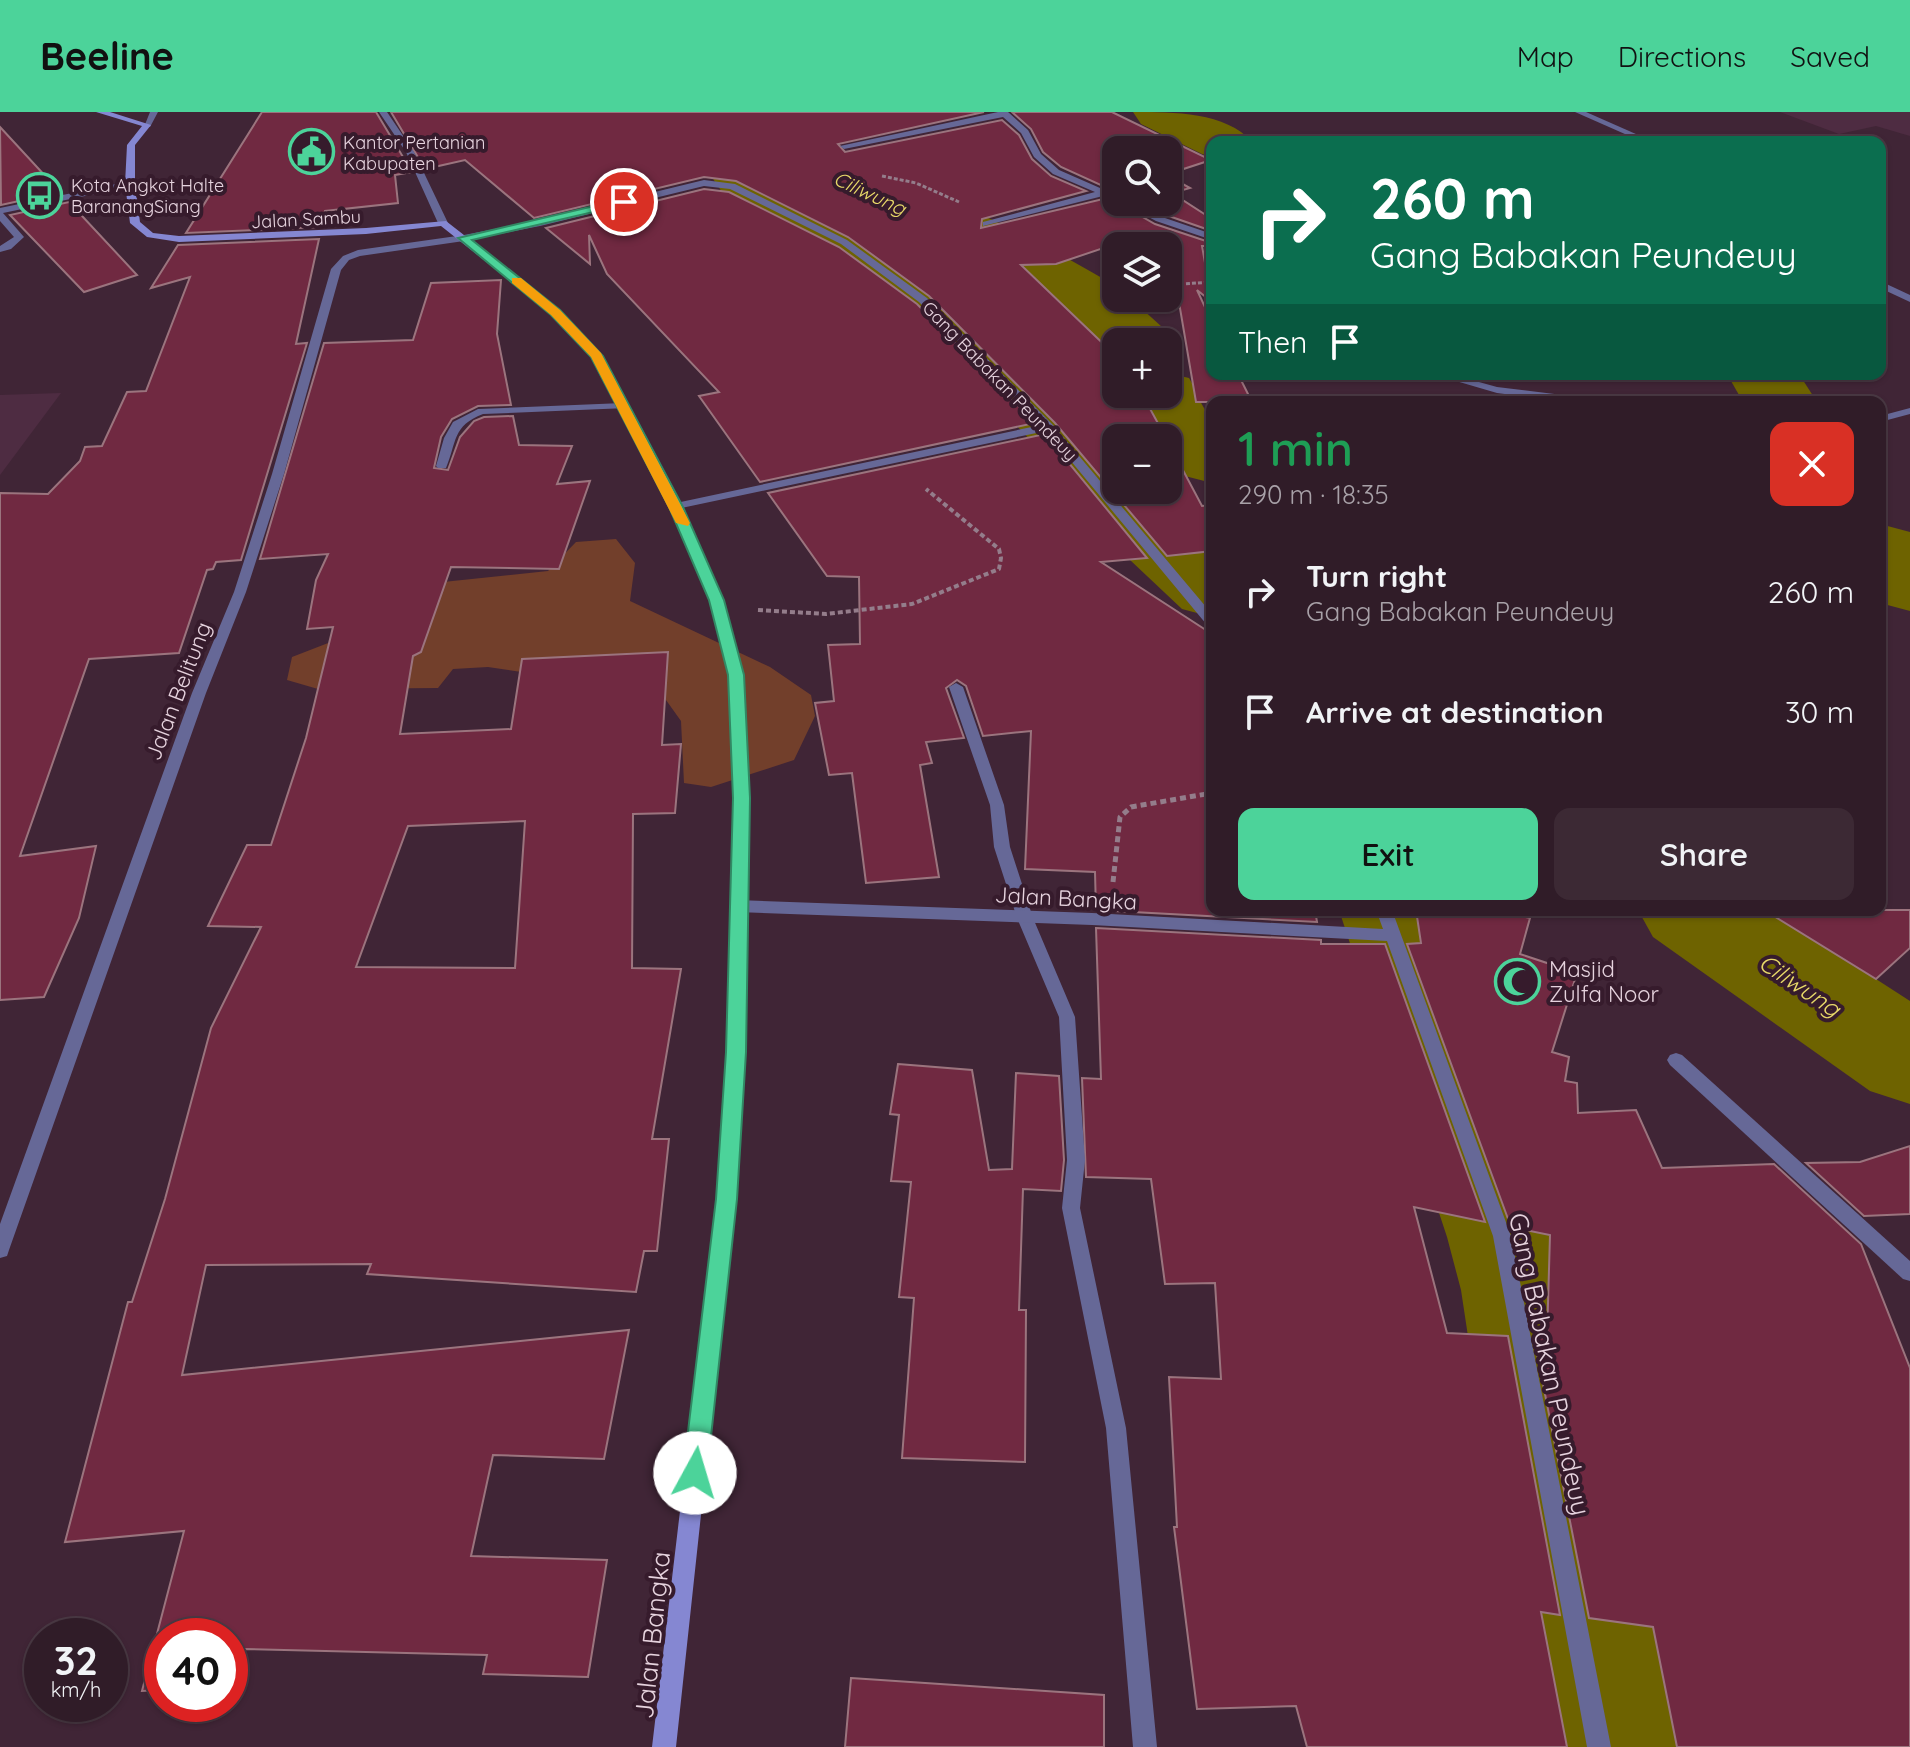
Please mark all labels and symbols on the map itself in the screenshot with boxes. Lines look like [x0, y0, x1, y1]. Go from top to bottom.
public building icon: Kantor Pertanian Kabupaten [288, 128, 336, 176]
place label: Kantor Pertanian Kabupaten [343, 131, 485, 175]
water label: Ciliwung [830, 165, 911, 221]
pin [590, 168, 658, 236]
bus stop icon: Kota Angkot Halte BaranangSiang [16, 171, 64, 219]
place label: Kota Angkot Halte BaranangSiang [71, 174, 224, 218]
street label: Jalan Sambu [250, 205, 362, 233]
street label: Gang Babakan Peundeuy [918, 296, 1082, 466]
street label: Jalan Belitung [139, 618, 217, 764]
street label: Jalan Bangka [994, 880, 1138, 916]
water label: Ciliwung [1753, 947, 1848, 1024]
place label: Masjid Zulfa Noor [1549, 955, 1659, 1008]
mosque icon: Masjid Zulfa Noor [1494, 958, 1542, 1006]
street label: Gang Babakan Peundeuy [1502, 1210, 1598, 1518]
position arrow [653, 1431, 737, 1515]
street label: Jalan Bangka [627, 1550, 677, 1720]
speed limit sign: 40 [144, 1618, 248, 1722]

